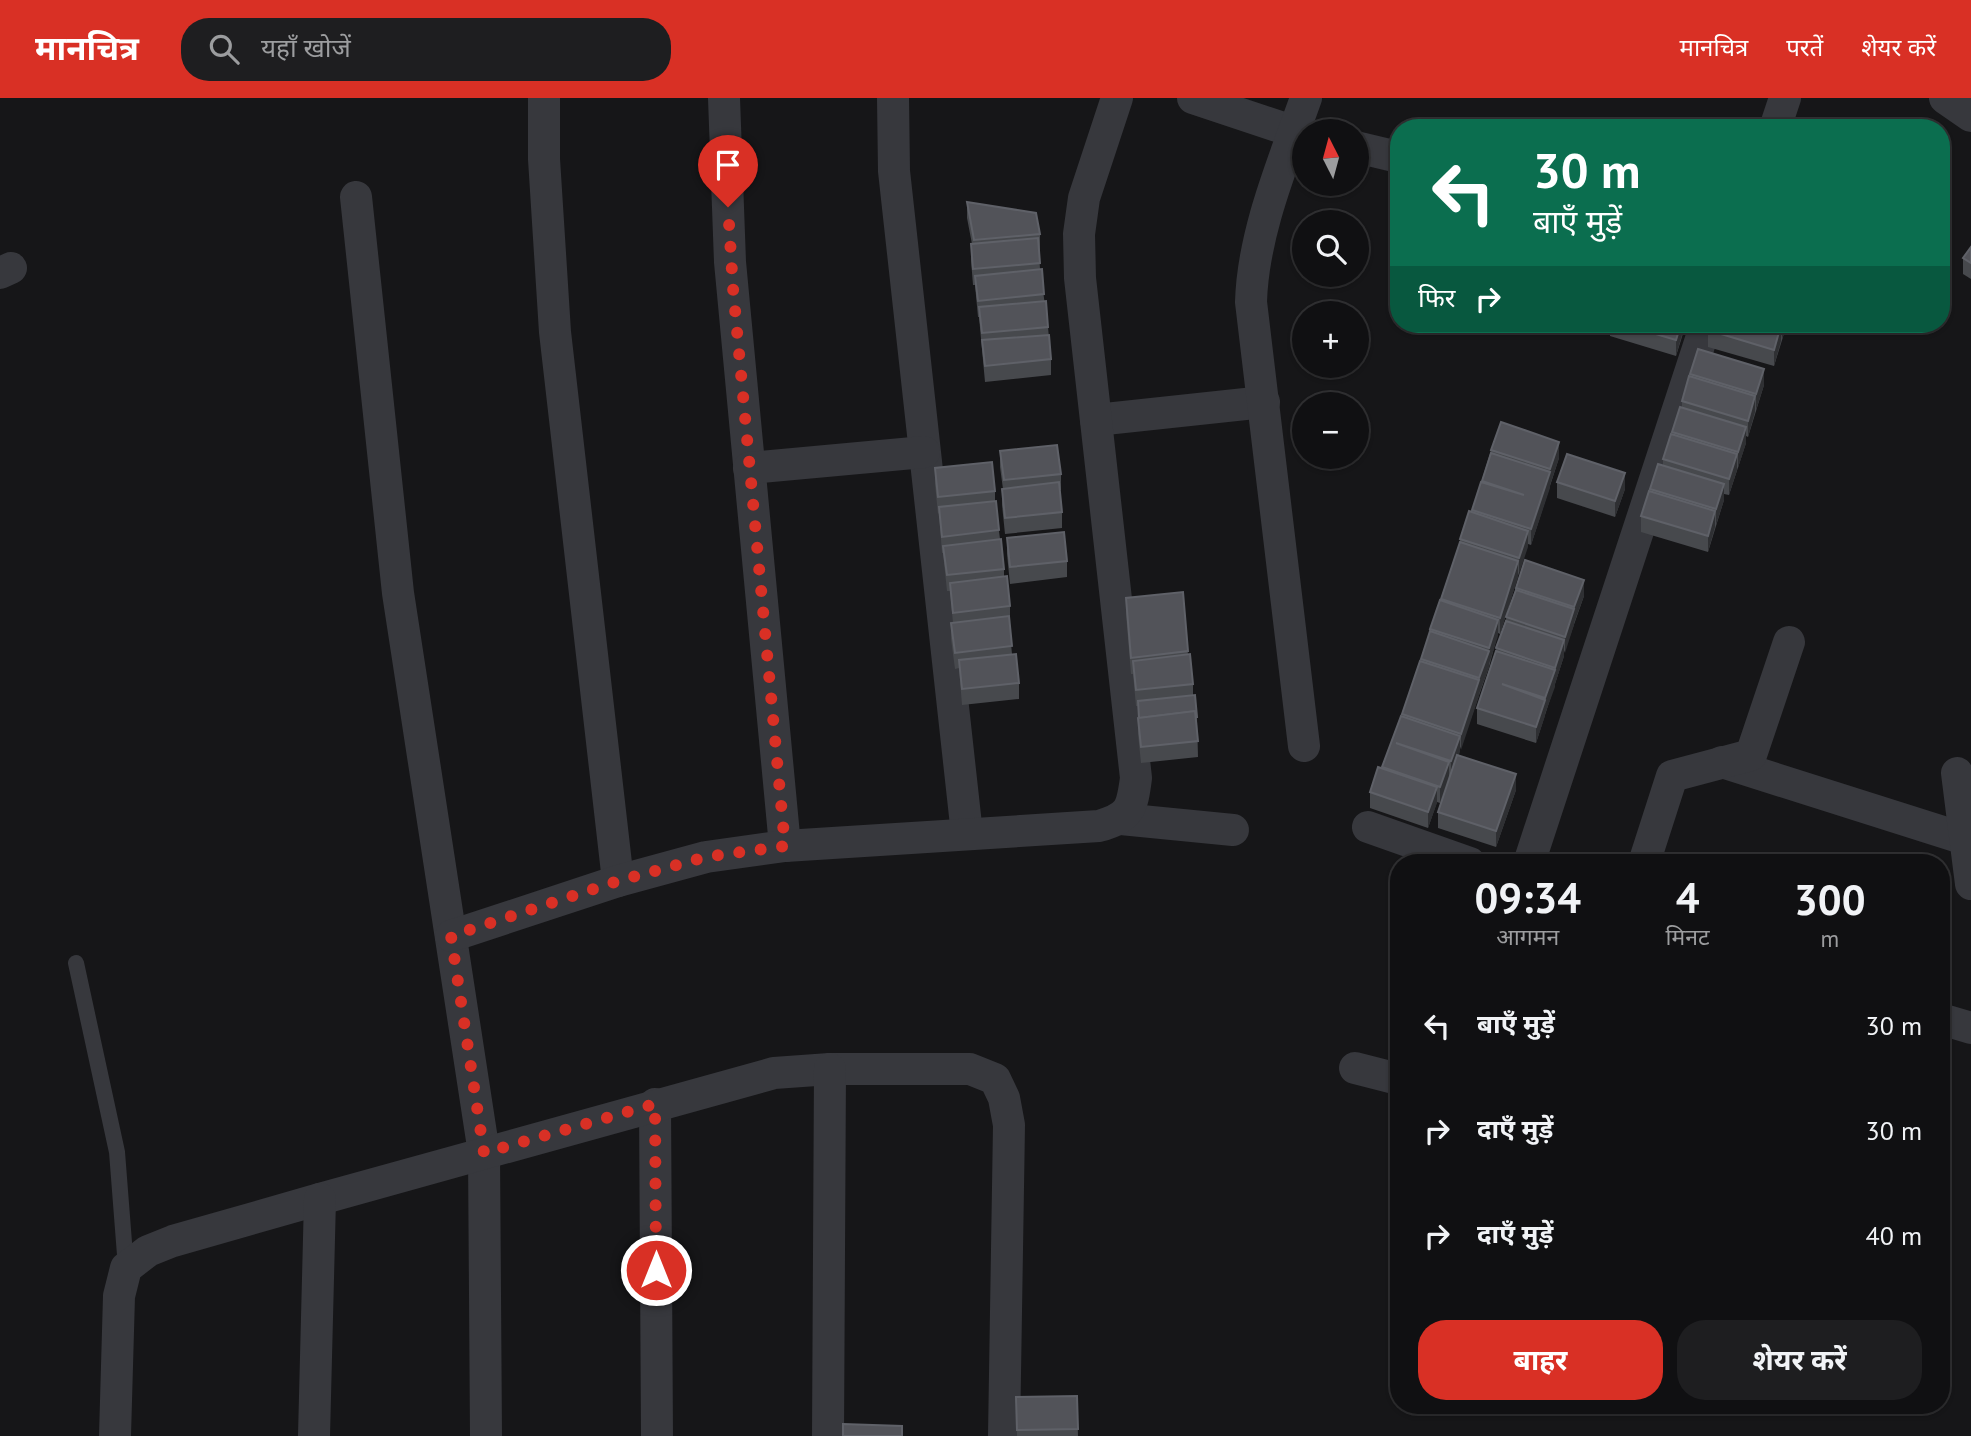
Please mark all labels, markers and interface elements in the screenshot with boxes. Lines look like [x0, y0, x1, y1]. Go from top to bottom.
search box [181, 18, 671, 81]
text: मानचित्र [35, 26, 139, 69]
icon: search [205, 30, 243, 68]
text: यहाँ खोजें [261, 31, 351, 64]
text: मानचित्र [1680, 32, 1748, 63]
text: परतें [1786, 32, 1823, 63]
text: शेयर करें [1861, 32, 1936, 63]
north arrow [1292, 119, 1368, 196]
map controls [1292, 119, 1369, 469]
pin [698, 135, 758, 207]
text: 30 m [1533, 138, 1640, 202]
icon: arrive [709, 146, 747, 184]
icon: left [1418, 147, 1509, 238]
text: बाएँ मुड़ें [1533, 200, 1622, 242]
button: search [1292, 210, 1369, 287]
icon: right [1469, 280, 1507, 318]
text: फिर [1418, 281, 1455, 314]
button: + [1292, 301, 1369, 378]
button: − [1292, 392, 1369, 469]
text: 09:34 [1474, 870, 1581, 925]
text: 4 [1676, 870, 1699, 925]
text: 300 [1794, 872, 1866, 927]
text: आगमन [1496, 922, 1559, 951]
text: मिनट [1666, 922, 1710, 951]
text: m [1820, 924, 1839, 953]
icon: left [1418, 1007, 1456, 1045]
text: बाएँ मुड़ें [1477, 1007, 1555, 1040]
text: 30 m [1866, 1009, 1922, 1042]
icon: right [1418, 1112, 1456, 1150]
text: दाएँ मुड़ें [1477, 1112, 1553, 1145]
text: 30 m [1866, 1114, 1922, 1147]
icon: right [1418, 1217, 1456, 1255]
text: दाएँ मुड़ें [1477, 1217, 1553, 1250]
text: 40 m [1866, 1219, 1922, 1252]
position arrow [619, 1233, 693, 1307]
button: बाहर [1418, 1320, 1663, 1400]
button: शेयर करें [1677, 1320, 1922, 1400]

